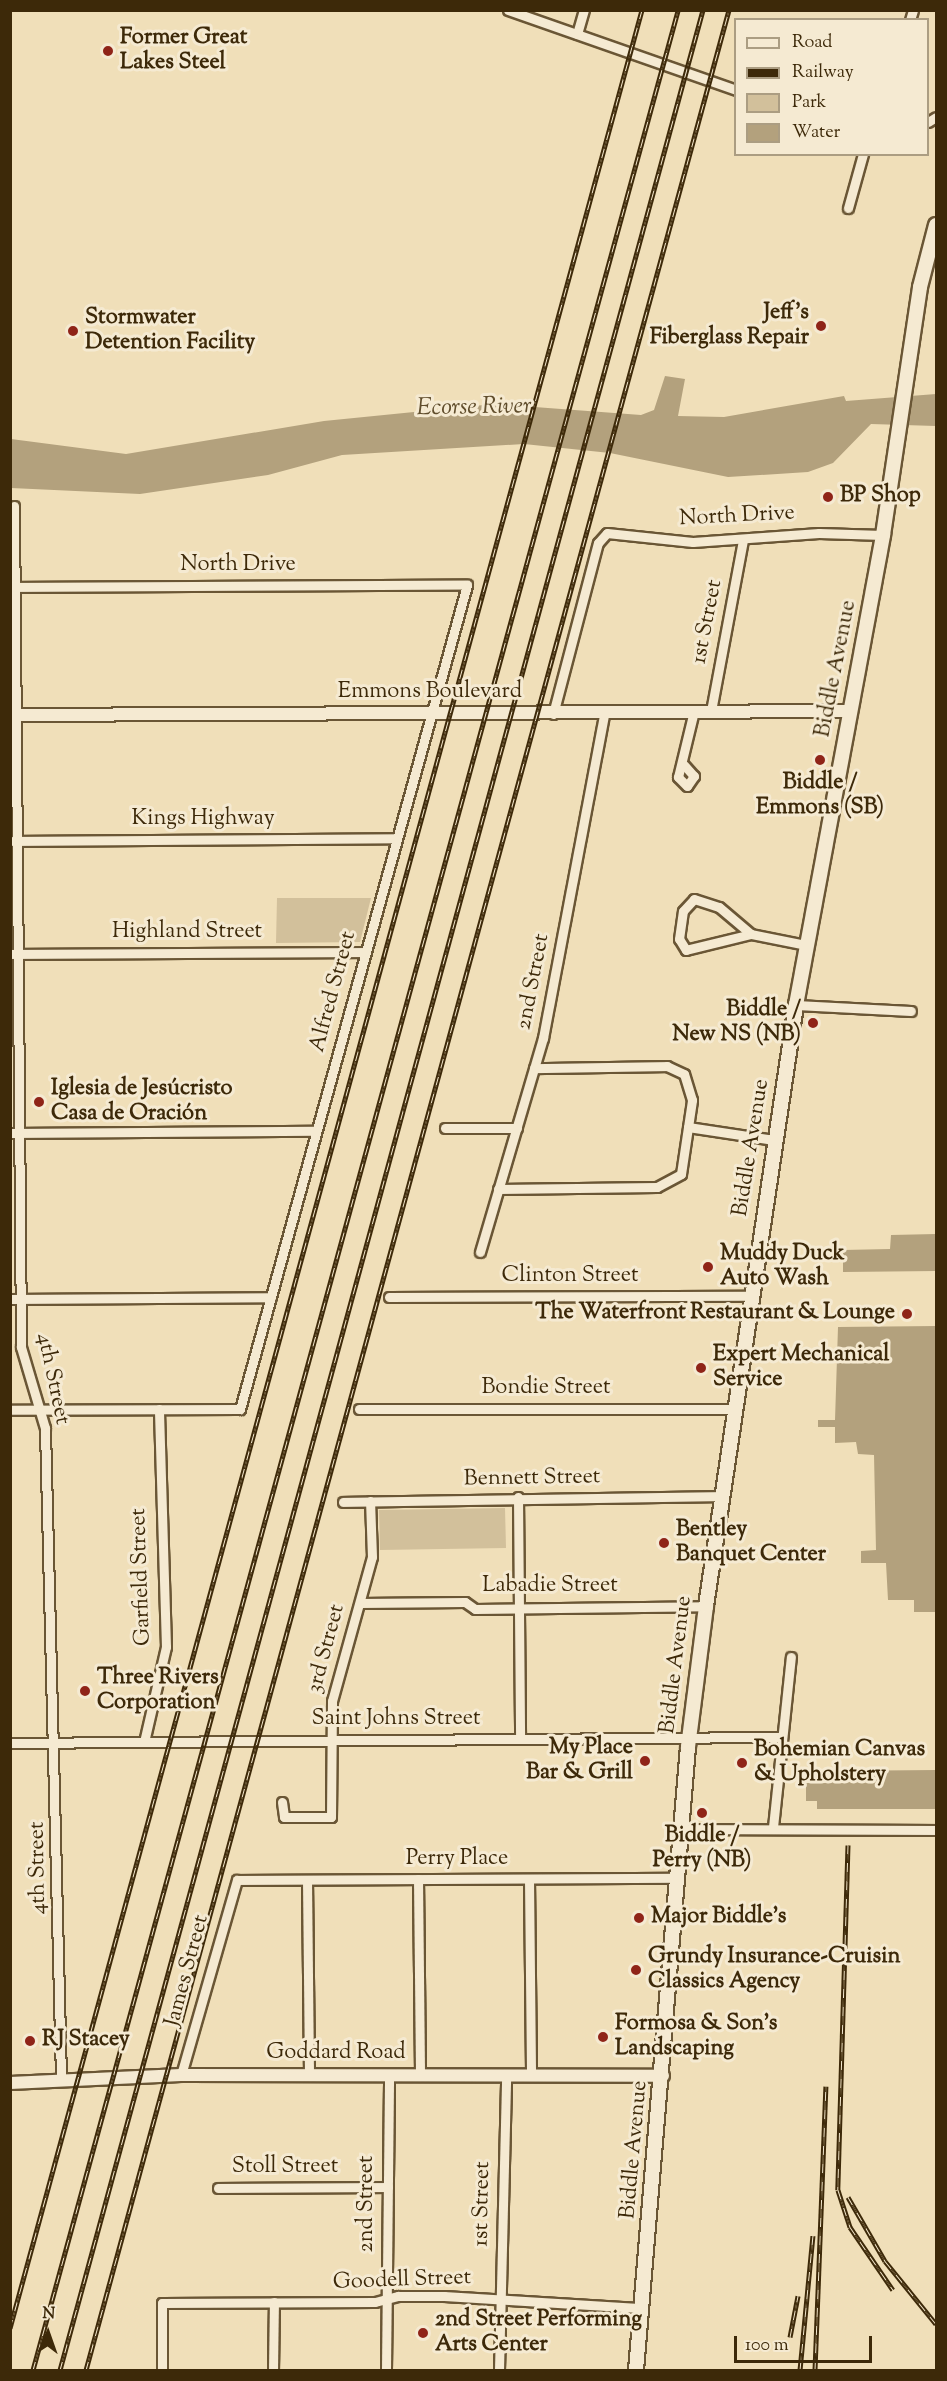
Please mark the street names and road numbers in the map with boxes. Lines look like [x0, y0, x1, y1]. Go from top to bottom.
street label: North Drive [679, 501, 795, 533]
street label: North Drive [180, 553, 296, 579]
street label: 1st Street [687, 578, 729, 666]
street label: Biddle Avenue [811, 598, 863, 740]
street label: Emmons Boulevard [338, 680, 522, 706]
street label: Kings Highway [131, 807, 275, 833]
street label: Highland Street [112, 920, 262, 946]
street label: Alfred Street [305, 929, 363, 1055]
street label: 2nd Street [512, 932, 556, 1032]
street label: Biddle Avenue [728, 1077, 776, 1219]
street label: Clinton Street [502, 1264, 638, 1290]
street label: 4th Street [29, 1331, 75, 1427]
street label: Bondie Street [482, 1376, 610, 1402]
street label: Bennett Street [463, 1465, 601, 1493]
street label: Garfield Street [126, 1508, 158, 1646]
street label: Labadie Street [482, 1574, 618, 1600]
street label: Biddle Avenue [655, 1594, 699, 1736]
street label: 3rd Street [302, 1602, 352, 1696]
street label: Saint Johns Street [312, 1707, 480, 1733]
street label: 4th Street [25, 1821, 53, 1915]
street label: Perry Place [406, 1847, 508, 1873]
street label: James Street [160, 1912, 216, 2030]
street label: Goddard Road [266, 2041, 406, 2067]
street label: Biddle Avenue [616, 2080, 654, 2220]
street label: Stoll Street [232, 2155, 338, 2181]
street label: 2nd Street [355, 2156, 381, 2252]
street label: 1st Street [469, 2161, 497, 2247]
street label: Goodell Street [332, 2265, 472, 2297]

